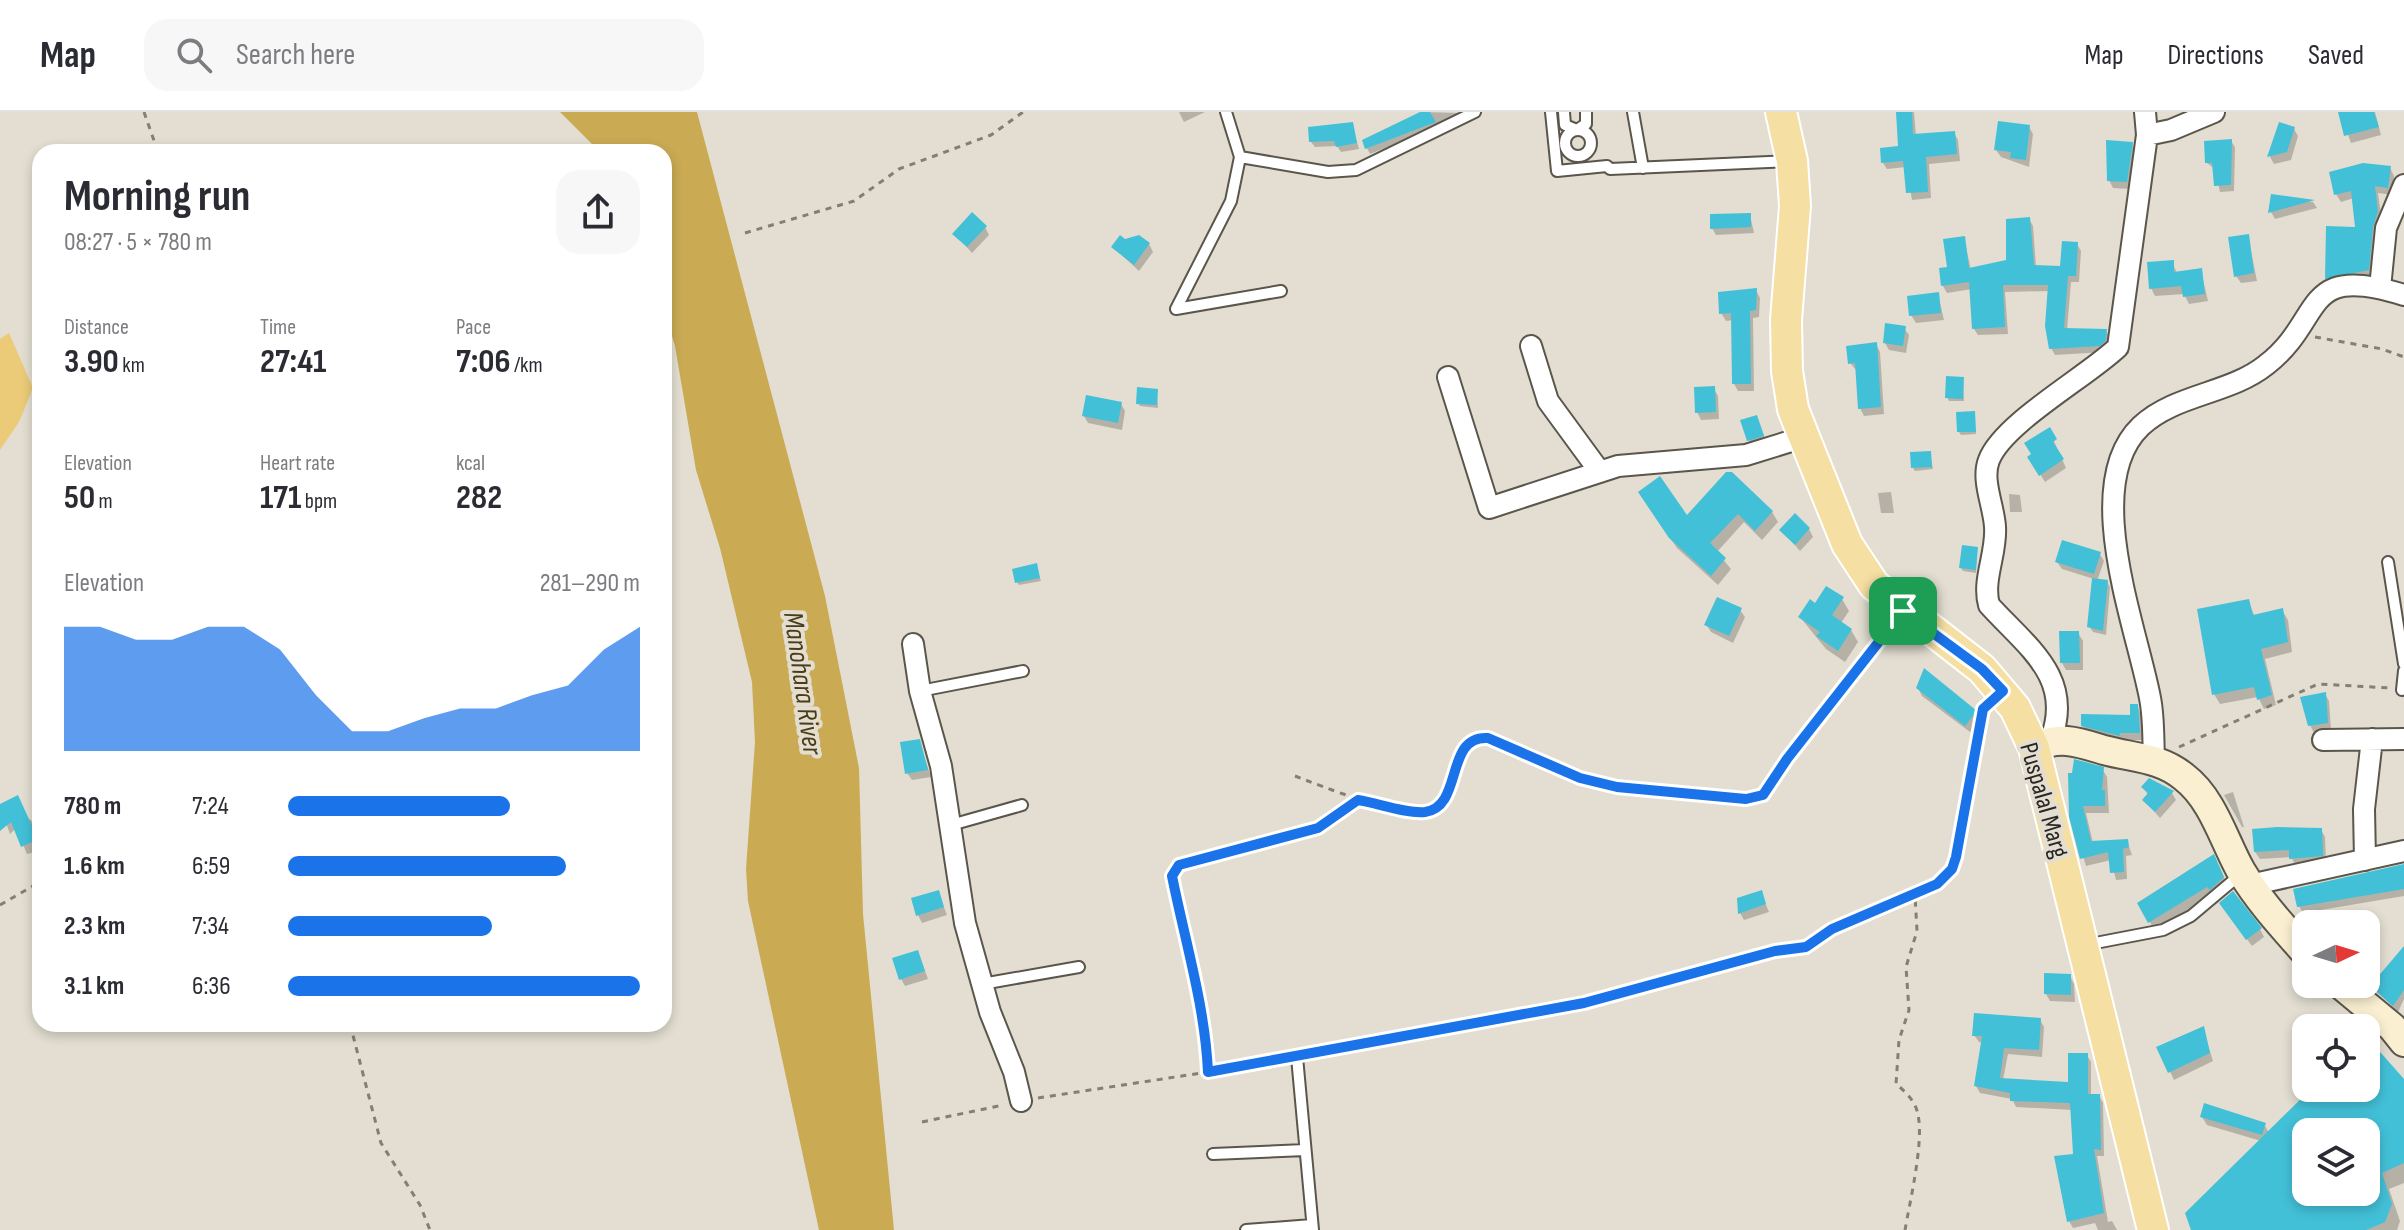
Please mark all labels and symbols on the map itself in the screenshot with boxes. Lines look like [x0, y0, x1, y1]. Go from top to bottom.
pin [1869, 577, 1937, 645]
water label: Manohara River [776, 610, 829, 758]
street label: Puspalal Marg [2012, 739, 2075, 862]
north arrow [2292, 910, 2380, 998]

